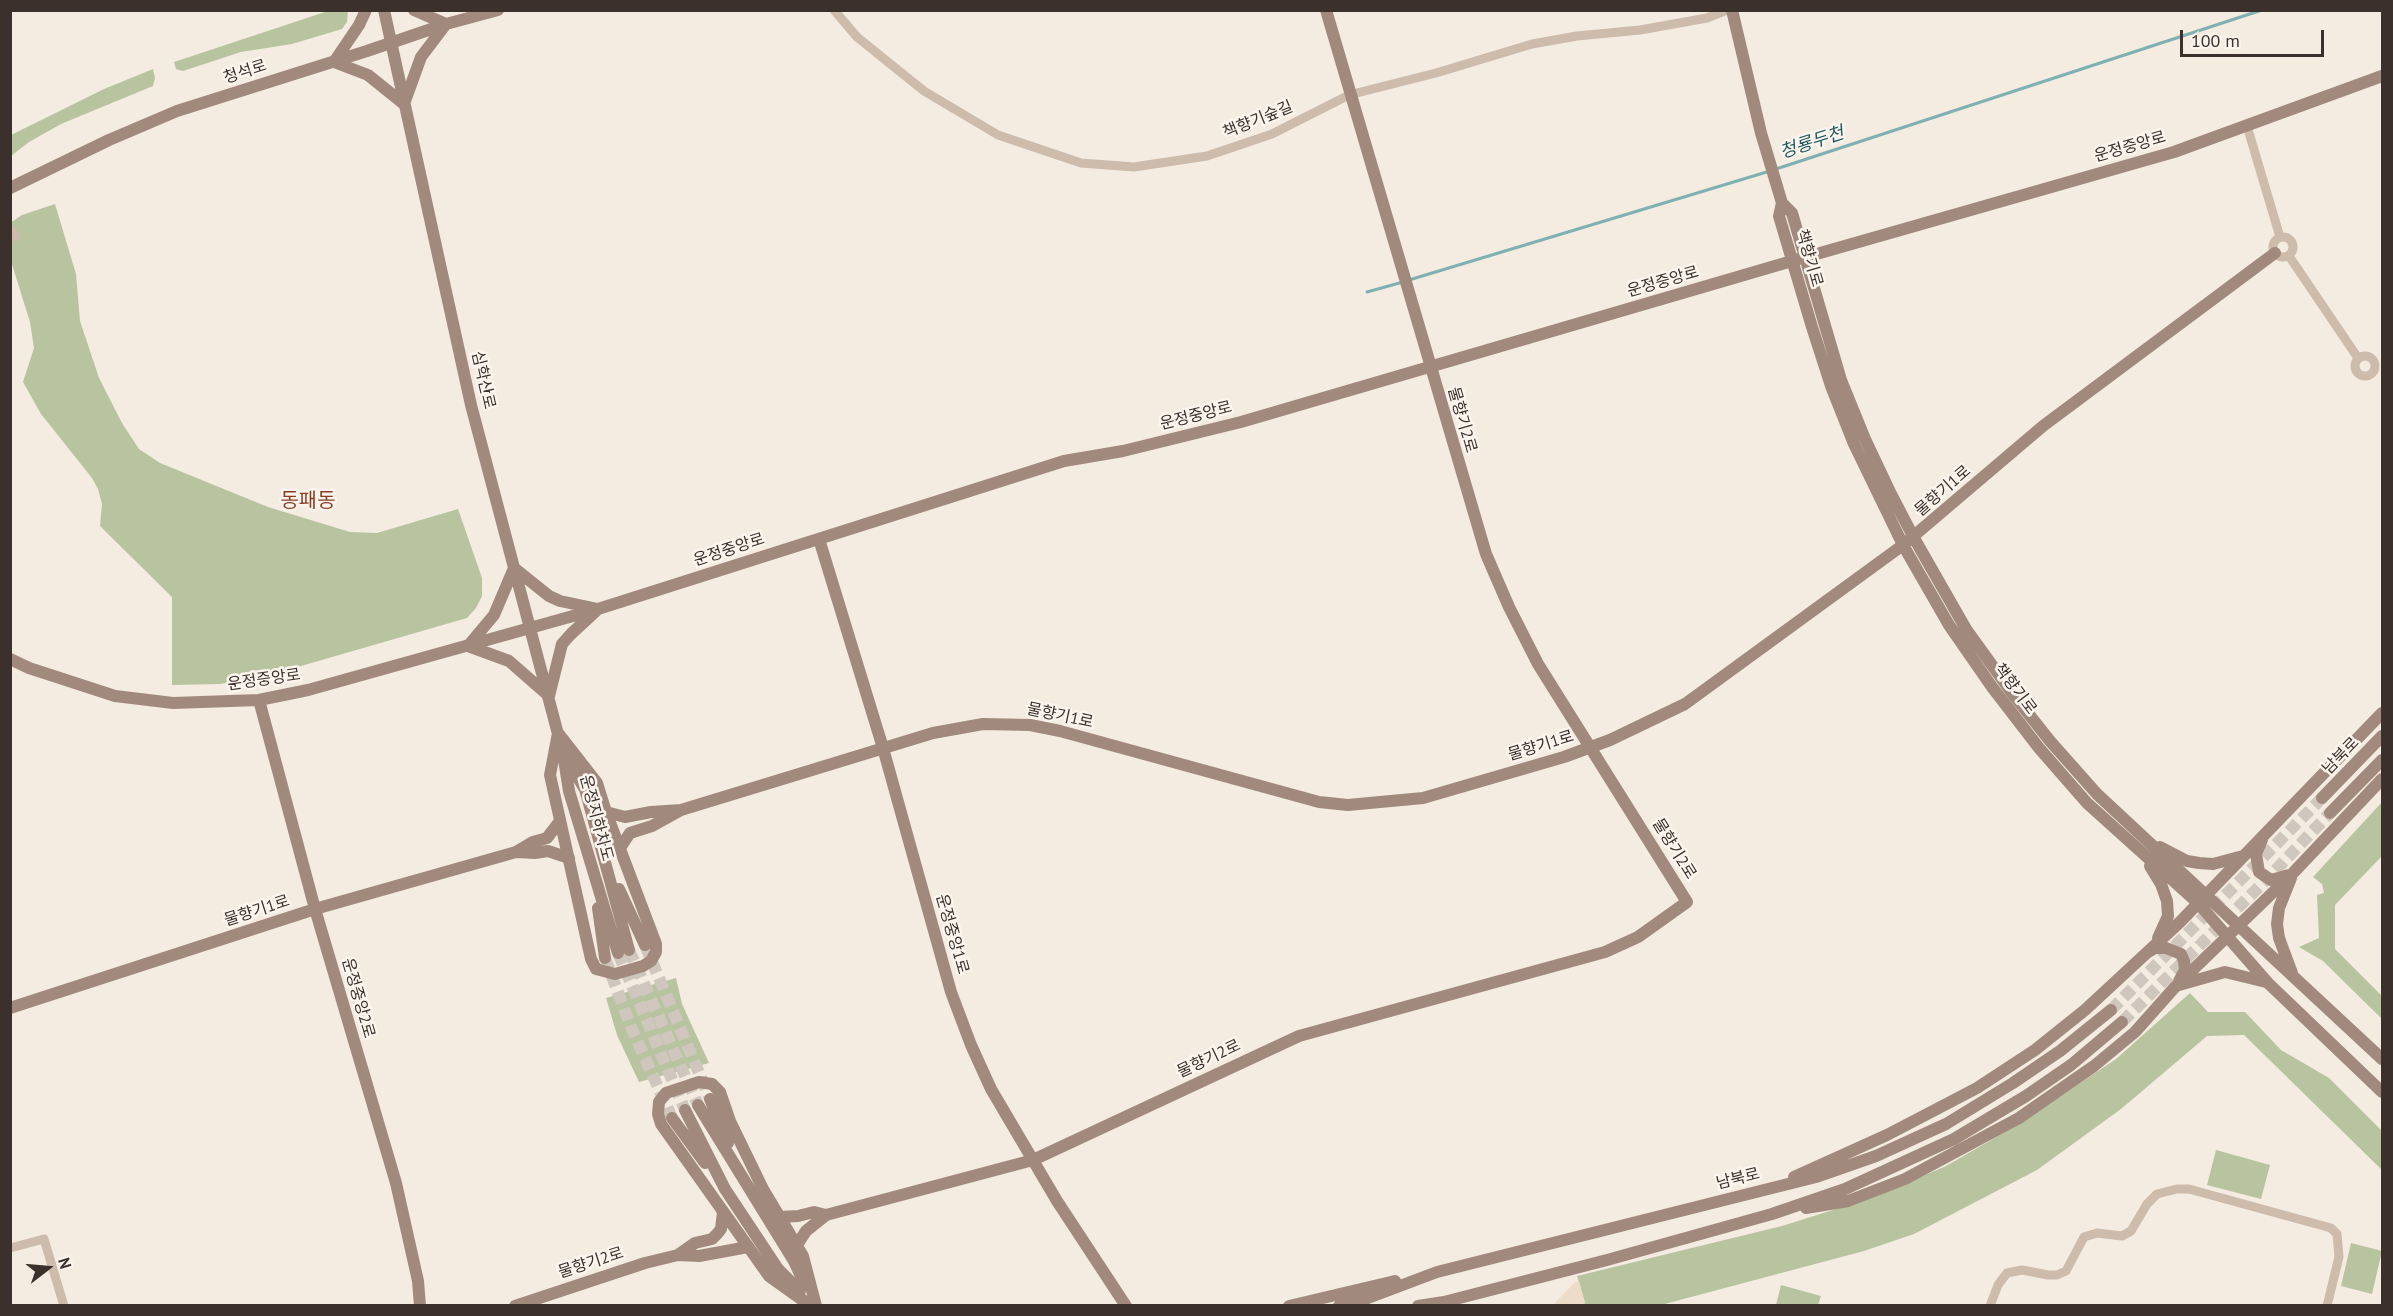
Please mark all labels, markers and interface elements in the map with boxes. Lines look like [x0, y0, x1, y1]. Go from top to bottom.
scale bar [2183, 18, 2327, 56]
text: 100 m [2191, 29, 2240, 52]
street label: 청석로 [221, 56, 269, 88]
street label: 책향기숲길 [1220, 97, 1296, 143]
water label: 청룡두천 [1777, 122, 1847, 164]
street label: 운정중앙로 [2092, 128, 2168, 166]
street label: 책향기로 [1792, 227, 1826, 289]
street label: 운정중앙로 [1625, 263, 1701, 301]
street label: 심학산로 [467, 349, 499, 411]
street label: 물향기2로 [1443, 385, 1481, 455]
street label: 운정중앙로 [1158, 398, 1234, 434]
street label: 물향기1로 [1911, 462, 1975, 520]
district label: 동패동 [280, 489, 336, 513]
street label: 운정중앙로 [691, 529, 767, 571]
street label: 책향기로 [1990, 660, 2040, 718]
street label: 운정중앙로 [226, 665, 302, 695]
street label: 물향기1로 [1025, 700, 1095, 732]
street label: 물향기1로 [1506, 727, 1576, 765]
street label: 남북로 [2319, 733, 2363, 779]
street label: 운정지하차도 [575, 773, 617, 863]
street label: 물향기2로 [1648, 815, 1700, 883]
street label: 물향기1로 [222, 891, 292, 931]
street label: 운정중앙1로 [931, 892, 973, 976]
street label: 운정중앙2로 [337, 956, 379, 1040]
street label: 물향기2로 [1174, 1036, 1244, 1082]
street label: 남북로 [1714, 1164, 1762, 1194]
north arrow [18, 1238, 78, 1298]
street label: 물향기2로 [556, 1243, 626, 1283]
text: N [54, 1255, 76, 1271]

